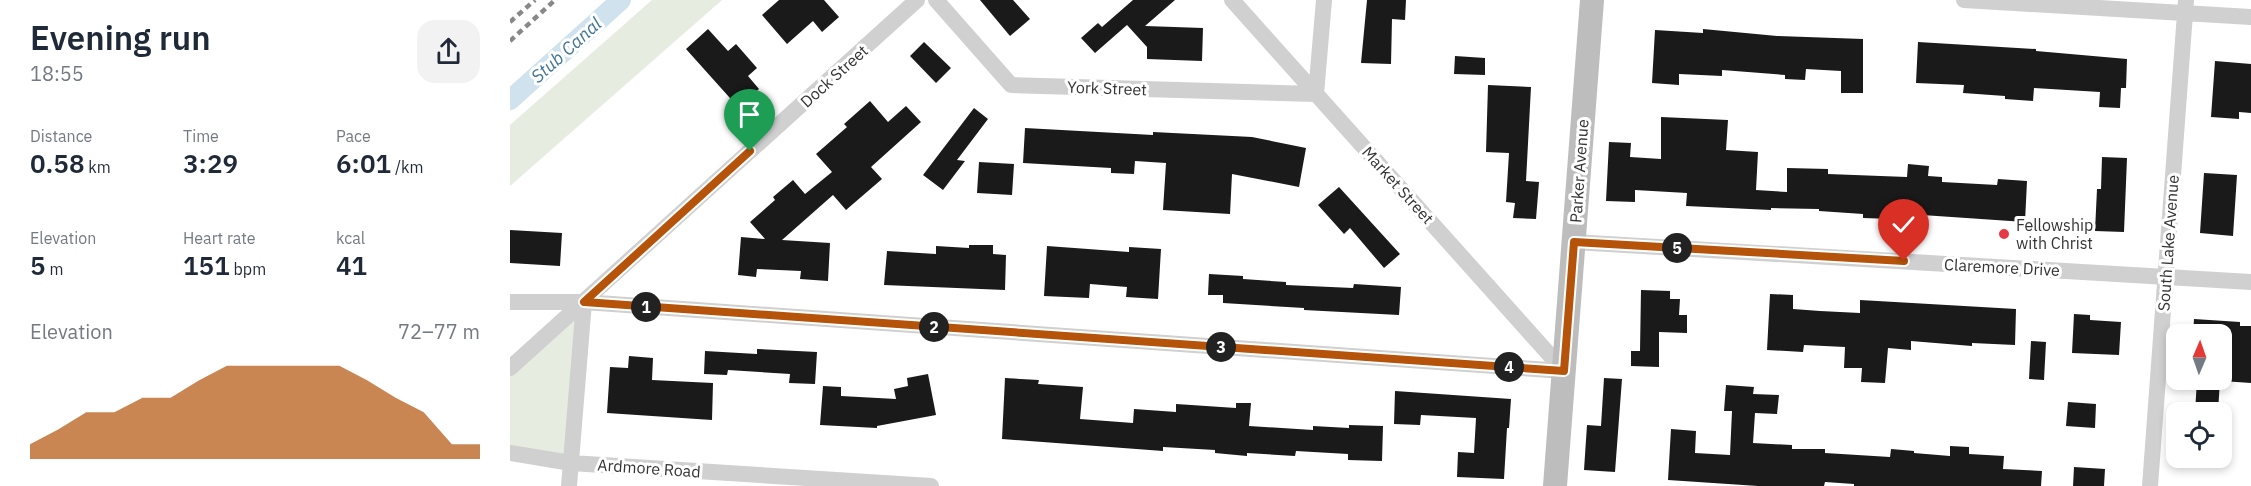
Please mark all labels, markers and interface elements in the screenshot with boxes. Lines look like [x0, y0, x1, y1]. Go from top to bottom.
water label: Stub Canal [526, 12, 606, 88]
text: Evening run [30, 16, 211, 59]
button: share [417, 20, 480, 83]
street label: Dock Street [796, 41, 872, 111]
text: 18:55 [30, 60, 84, 87]
street label: York Street [1067, 77, 1147, 99]
pin [724, 89, 775, 151]
icon: arrive [733, 98, 766, 131]
street label: Parker Avenue [1565, 118, 1593, 224]
text: Distance [30, 126, 92, 146]
text: Time [183, 126, 219, 146]
text: Pace [336, 126, 371, 146]
street label: Market Street [1358, 142, 1438, 228]
text: 0.58 [30, 146, 85, 180]
text: 3:29 [183, 146, 238, 180]
text: 6:01 [336, 146, 391, 180]
text: km [85, 157, 111, 177]
text: /km [391, 157, 423, 177]
street label: South Lake Avenue [2153, 174, 2183, 312]
pin [1878, 199, 1929, 261]
icon: check [1887, 208, 1920, 241]
place label: Fellowship with Christ [2016, 215, 2093, 253]
marker: Fellowship with Christ [1997, 227, 2011, 241]
text: Elevation [30, 228, 96, 248]
text: Heart rate [183, 228, 256, 248]
text: kcal [336, 228, 365, 248]
pin: 5 [1662, 233, 1692, 263]
text: 5 [1672, 238, 1682, 258]
text: 5 [30, 248, 46, 282]
text: 151 [183, 248, 230, 282]
text: 41 [336, 248, 367, 282]
street label: Claremore Drive [1944, 254, 2061, 280]
text: m [46, 259, 63, 279]
text: bpm [230, 259, 266, 279]
pin: 1 [631, 292, 661, 322]
text: 1 [641, 297, 651, 317]
pin: 2 [919, 312, 949, 342]
text: 2 [929, 317, 939, 337]
text: Elevation [30, 318, 113, 345]
text: 72–77 m [398, 318, 480, 345]
north arrow [2166, 324, 2232, 390]
map controls [2166, 324, 2232, 468]
pin: 3 [1206, 332, 1236, 362]
text: 3 [1216, 337, 1226, 357]
pin: 4 [1494, 352, 1524, 382]
text: 4 [1504, 357, 1514, 377]
button: locate [2166, 402, 2232, 468]
street label: Ardmore Road [597, 454, 701, 482]

